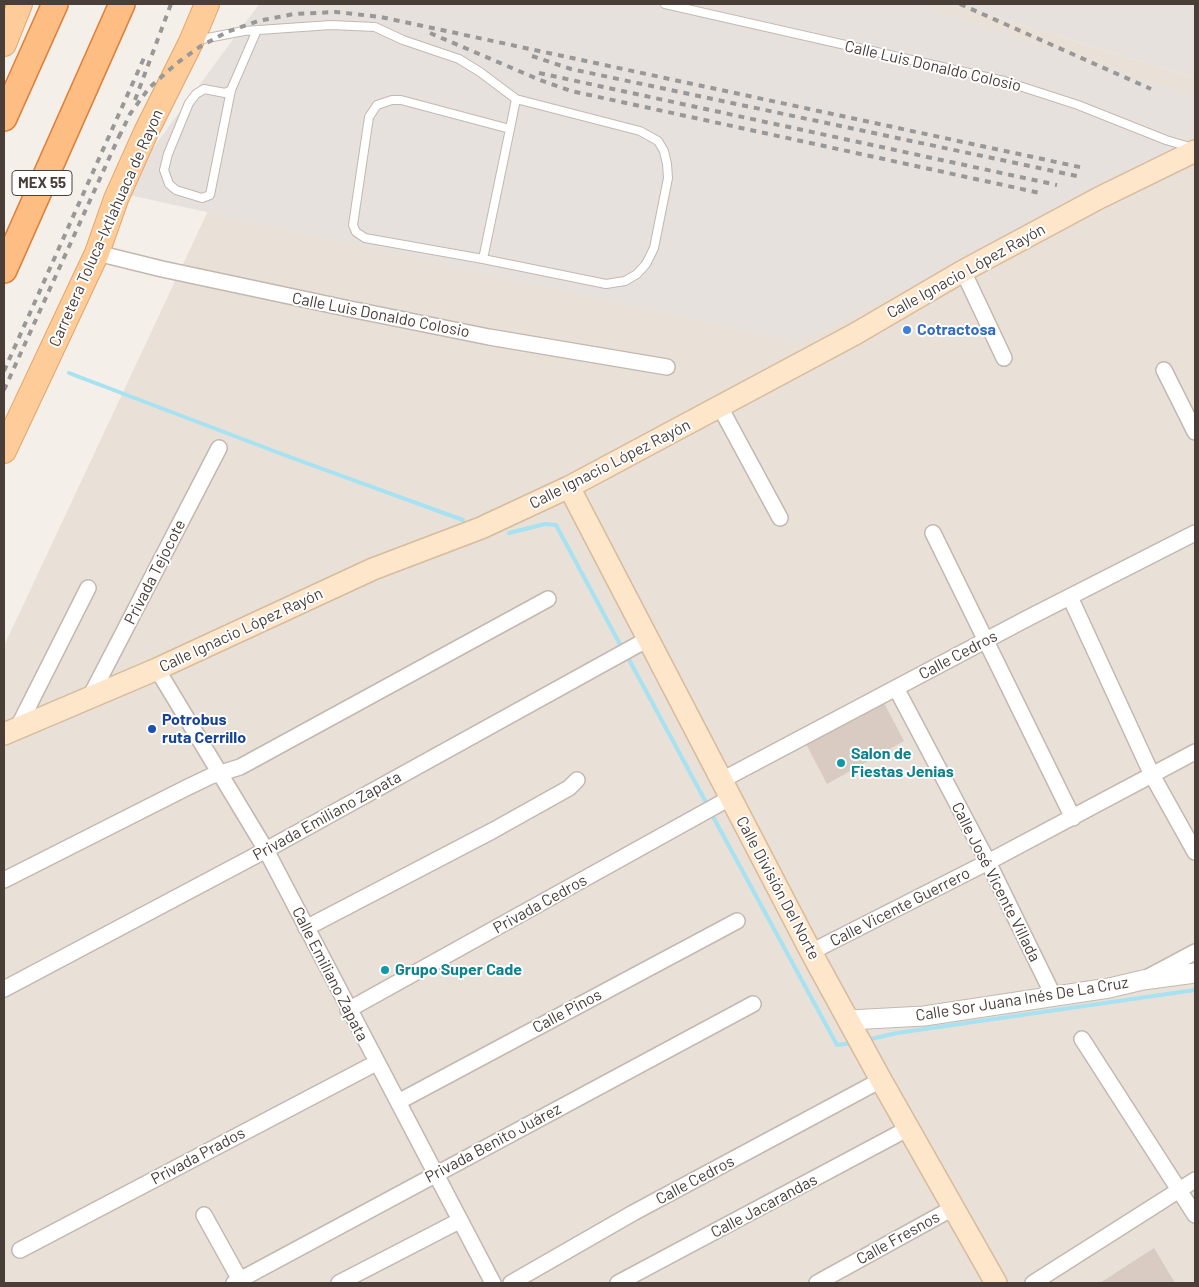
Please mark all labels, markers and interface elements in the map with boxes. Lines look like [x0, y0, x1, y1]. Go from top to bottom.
street label: Calle Luis Donaldo Colosio [843, 36, 1023, 96]
street label: Carretera Toluca-Ixtlahuaca de Rayon [45, 106, 167, 350]
road number: MEX 55 [12, 170, 72, 196]
street label: Calle Ignacio López Rayón [883, 219, 1049, 323]
street label: Calle Luis Donaldo Colosio [291, 288, 471, 342]
place label: Cotractosa [917, 320, 996, 340]
marker: Cotractosa [901, 324, 913, 336]
street label: Calle Ignacio López Rayón [526, 415, 694, 513]
street label: Privada Tejocote [120, 516, 190, 628]
street label: Calle Ignacio López Rayón [156, 584, 326, 676]
street label: Calle Cedros [916, 626, 1000, 684]
place label: Potrobus ruta Cerrillo [162, 710, 246, 748]
marker: Potrobus ruta Cerrillo [146, 723, 158, 735]
place label: Salon de Fiestas Jenias [851, 744, 954, 782]
marker: Salon de Fiestas Jenias [835, 757, 847, 769]
street label: Privada Emiliano Zapata [250, 767, 404, 865]
street label: Calle José Vicente Villada [947, 799, 1045, 965]
street label: Calle División Del Norte [732, 813, 824, 963]
street label: Calle Vicente Guerrero [827, 863, 973, 951]
street label: Privada Cedros [490, 870, 590, 938]
street label: Calle Emiliano Zapata [288, 904, 372, 1044]
place label: Grupo Super Cade [395, 960, 522, 980]
marker: Grupo Super Cade [379, 964, 391, 976]
street label: Calle Sor Juana Inés De La Cruz [914, 973, 1130, 1025]
street label: Calle Pinos [529, 985, 605, 1037]
street label: Privada Benito Juárez [422, 1099, 564, 1187]
street label: Privada Prados [148, 1123, 248, 1189]
street label: Calle Cedros [653, 1151, 737, 1209]
street label: Calle Jacarandas [707, 1170, 821, 1242]
street label: Calle Fresnos [853, 1207, 943, 1269]

